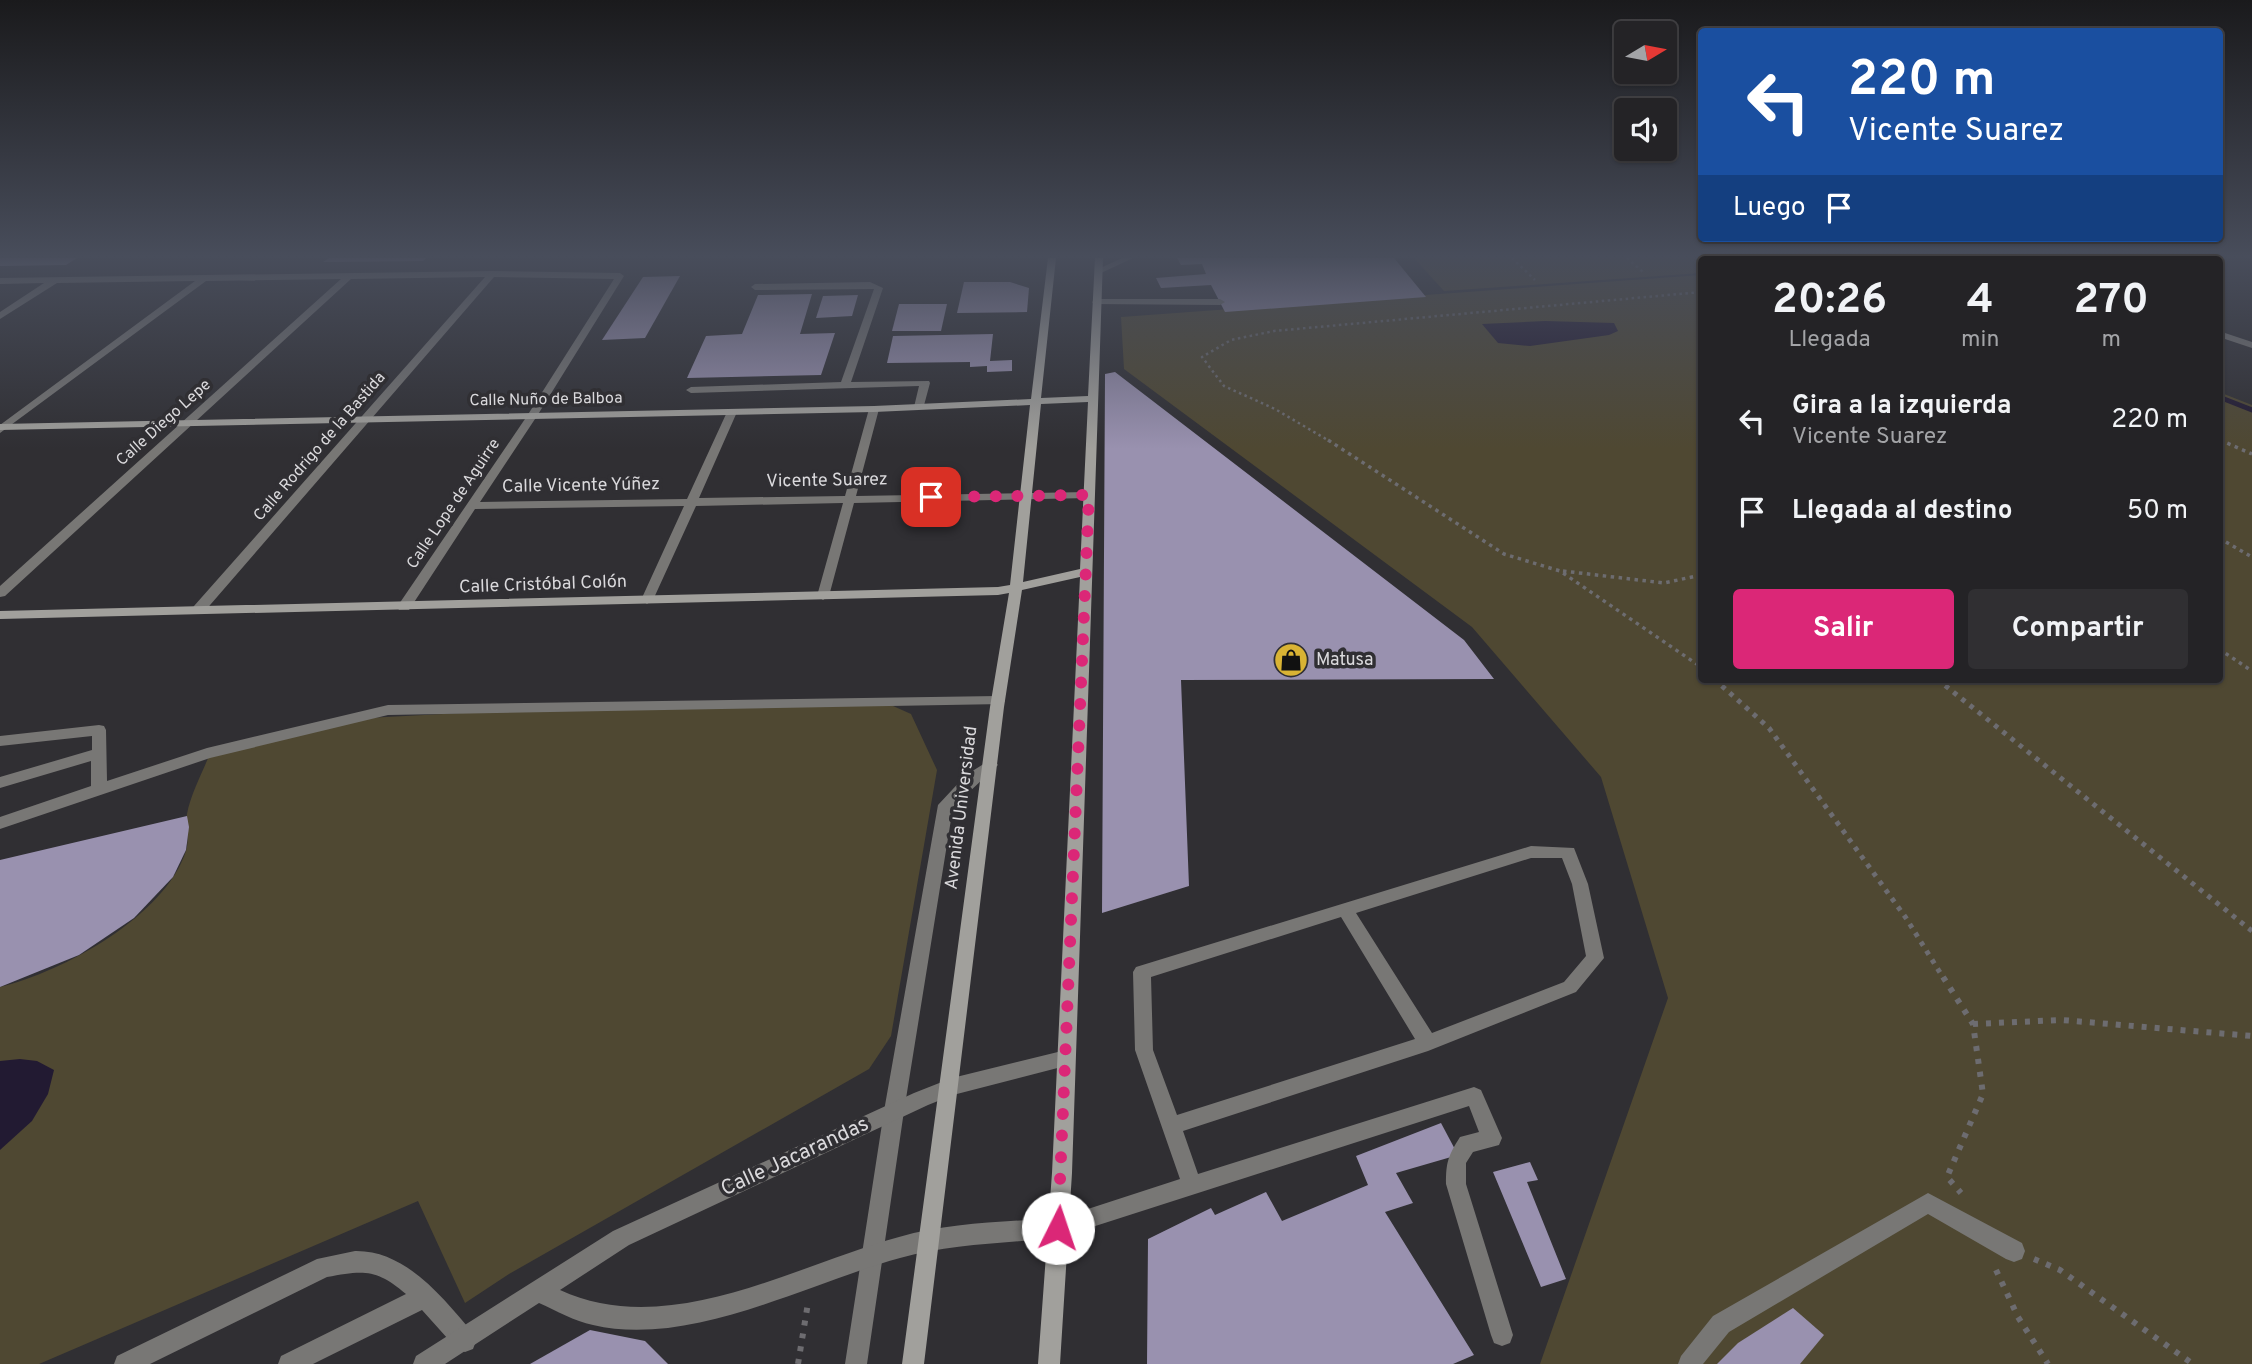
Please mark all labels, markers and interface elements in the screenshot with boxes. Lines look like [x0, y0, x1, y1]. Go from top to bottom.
north arrow [1614, 21, 1676, 84]
map controls [1614, 21, 1677, 161]
text: 220 m [1848, 51, 1995, 113]
icon: left [1733, 56, 1824, 147]
button: sound [1614, 98, 1677, 161]
text: Vicente Suarez [1848, 112, 2064, 152]
icon: arrive [1820, 189, 1858, 227]
text: Luego [1733, 192, 1806, 225]
text: 20:26 [1772, 275, 1887, 328]
text: 4 [1967, 275, 1994, 328]
text: 270 [2073, 275, 2149, 328]
text: Llegada [1788, 326, 1871, 355]
text: min [1961, 326, 1999, 355]
text: m [2101, 326, 2121, 355]
street label: Calle Rodrigo de la Bastida [250, 368, 390, 526]
street label: Calle Diego Lepe [112, 375, 216, 471]
street label: Calle Nuño de Balboa [469, 389, 623, 411]
text: Gira a la izquierda [1792, 390, 2011, 423]
icon: left [1733, 402, 1771, 440]
text: 220 m [2111, 404, 2188, 437]
text: Vicente Suarez [1792, 423, 1947, 452]
street label: Calle Lope de Aguirre [403, 435, 505, 573]
pin [901, 467, 961, 527]
street label: Vicente Suarez [766, 468, 888, 494]
street label: Calle Vicente Yúñez [502, 473, 660, 499]
icon: arrive [912, 478, 950, 516]
icon: arrive [1733, 493, 1771, 531]
text: Llegada al destino [1792, 495, 2012, 528]
text: 50 m [2127, 495, 2188, 528]
street label: Calle Cristóbal Colón [459, 571, 627, 599]
button: Salir [1733, 589, 1954, 669]
button: Compartir [1968, 589, 2188, 669]
shop icon: Matusa [1272, 641, 1310, 679]
place label: Matusa [1316, 649, 1373, 672]
street label: Avenida Universidad [941, 725, 983, 891]
street label: Calle Jacarandas [717, 1111, 873, 1203]
position arrow [1021, 1191, 1095, 1265]

